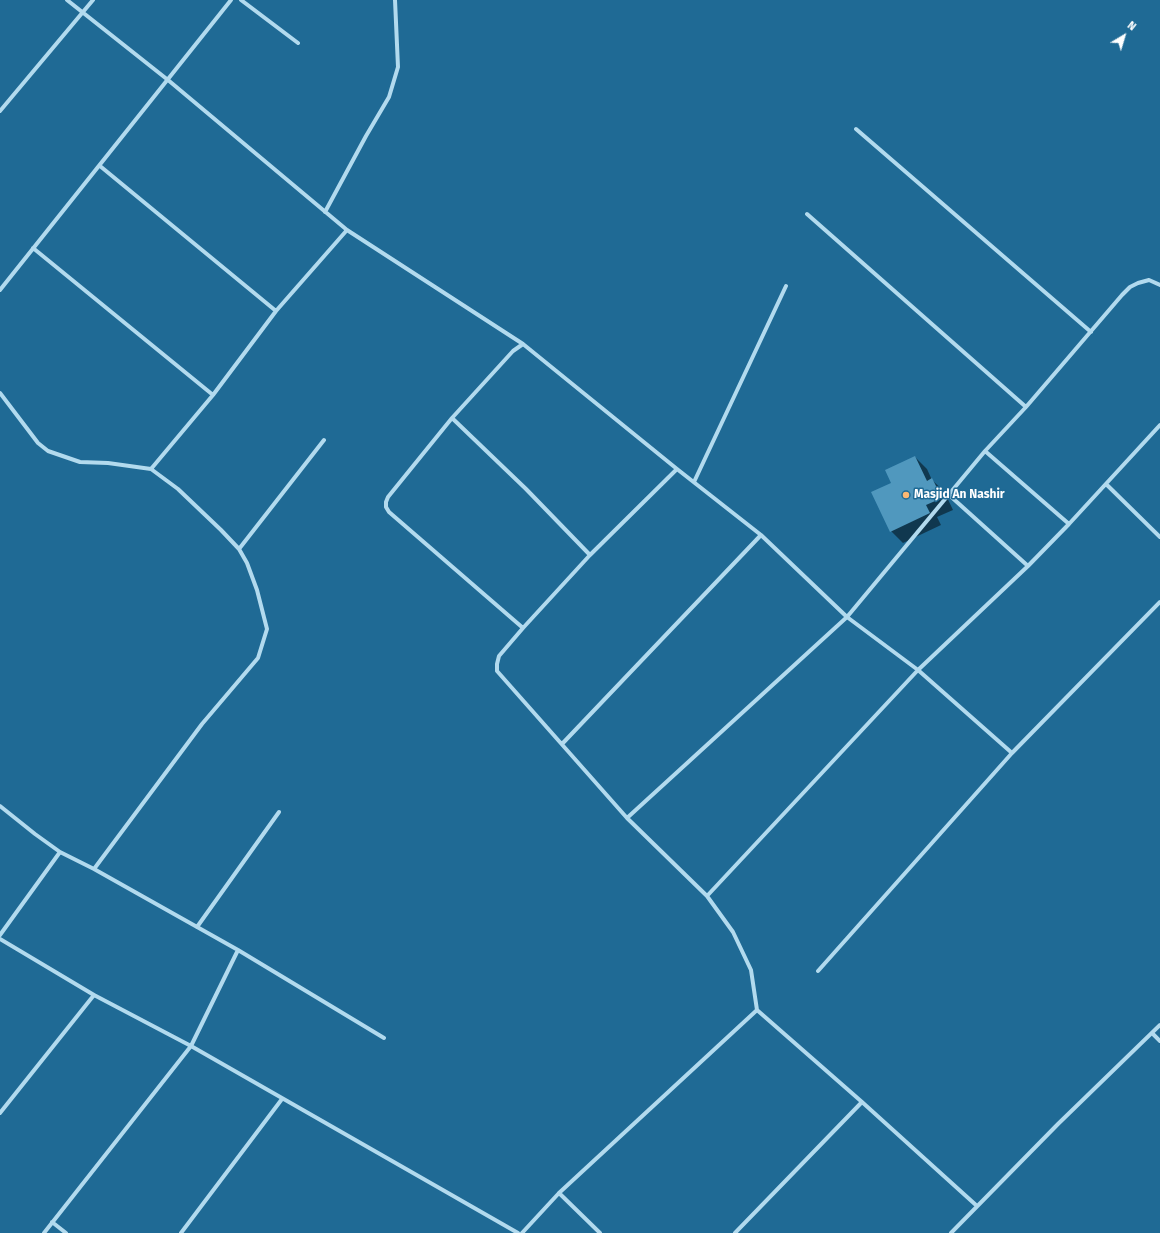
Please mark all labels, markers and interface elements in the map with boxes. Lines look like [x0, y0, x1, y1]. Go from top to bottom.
north arrow [1104, 16, 1144, 56]
text: N [1125, 19, 1139, 34]
place label: Masjid An Nashir [914, 488, 1005, 502]
marker: Masjid An Nashir [901, 490, 911, 500]

